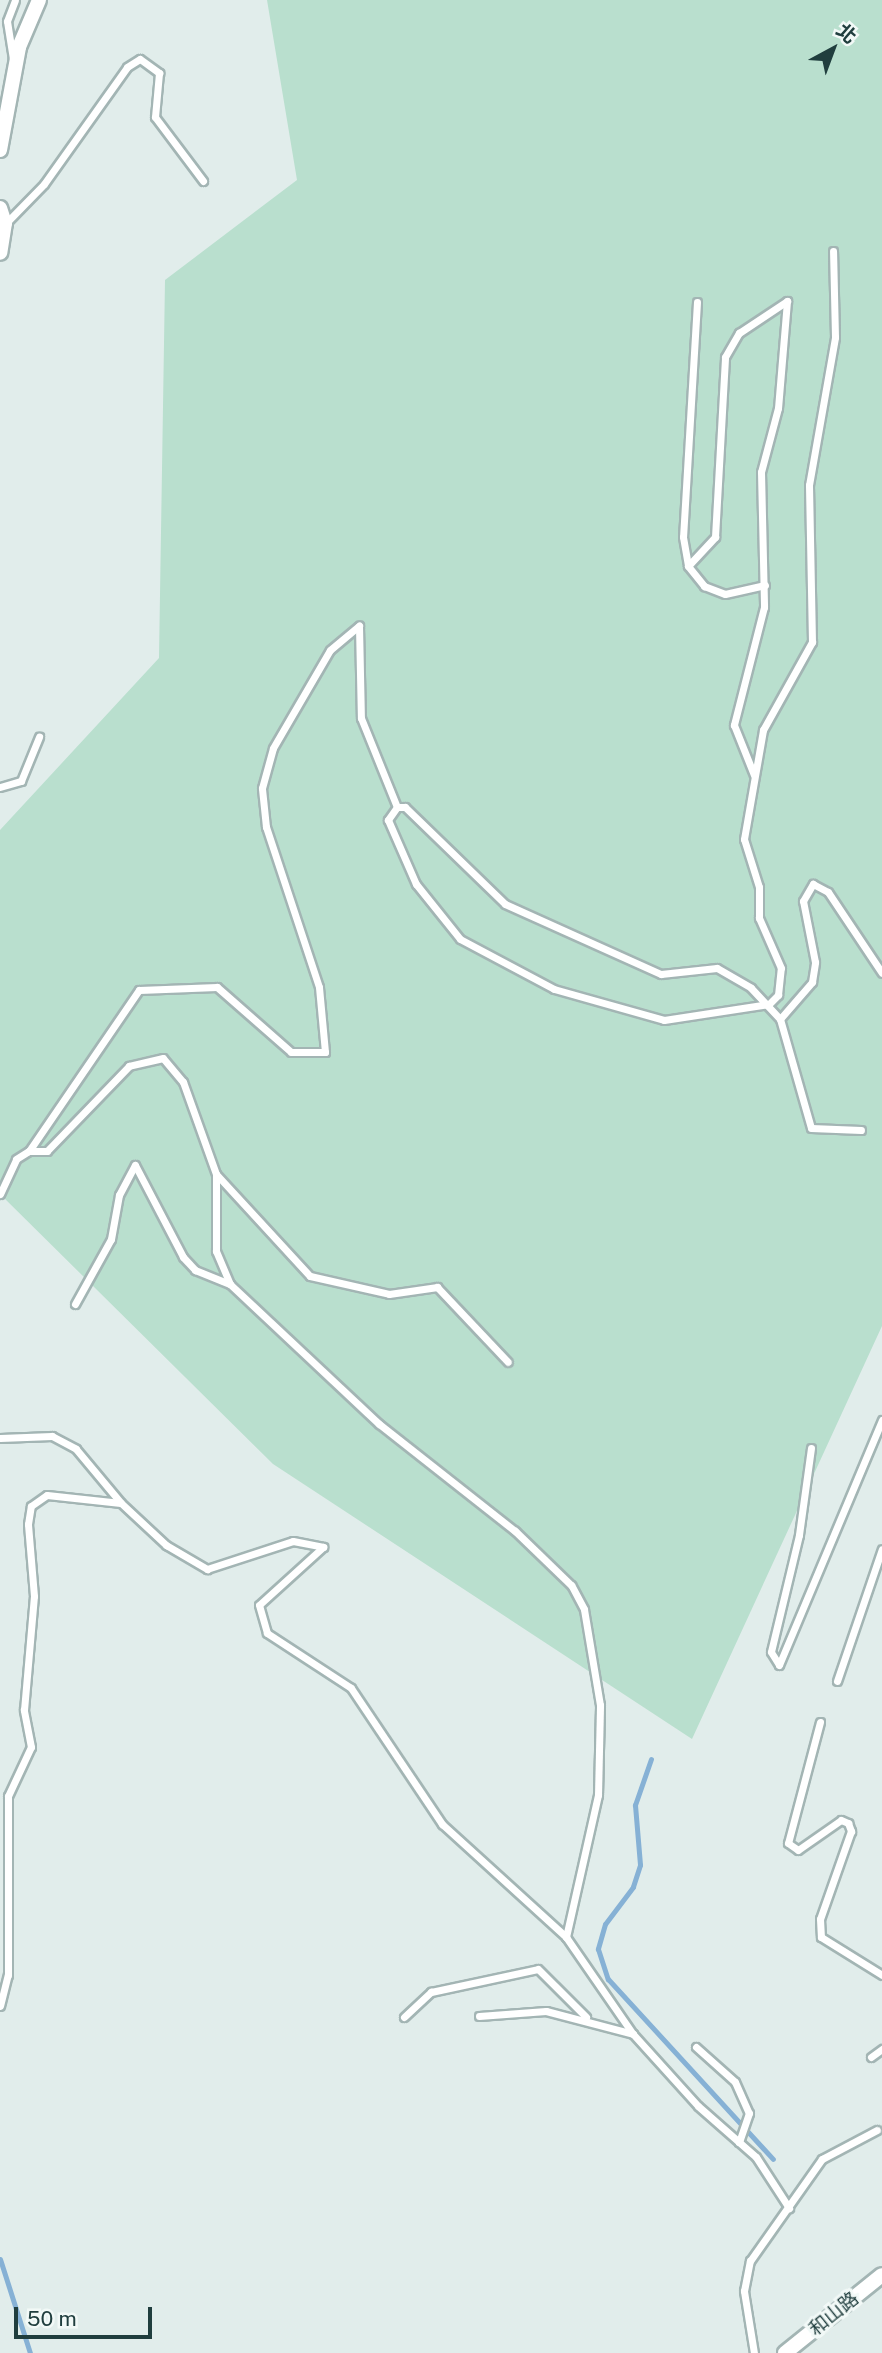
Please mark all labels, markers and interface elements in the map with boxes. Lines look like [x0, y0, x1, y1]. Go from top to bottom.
north arrow [798, 14, 868, 84]
text: 北 [832, 19, 861, 48]
street label: 和山路 [805, 2287, 863, 2341]
scale bar [18, 2294, 156, 2338]
text: 50 m [27, 2306, 77, 2331]

